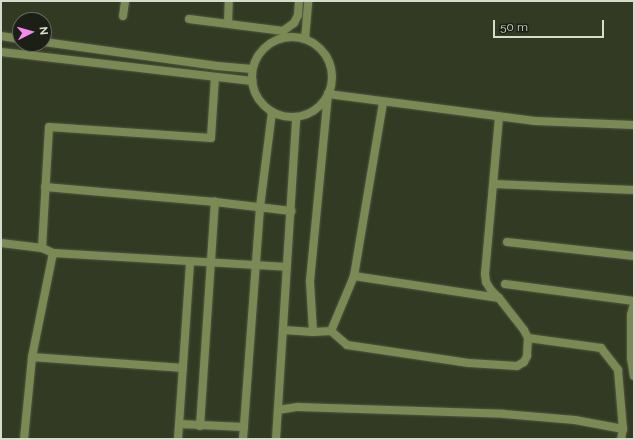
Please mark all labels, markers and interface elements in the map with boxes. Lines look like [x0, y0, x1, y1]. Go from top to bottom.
north arrow [12, 12, 52, 52]
scale bar [495, 12, 606, 38]
text: 50 m [500, 20, 528, 34]
text: N [37, 26, 50, 36]

